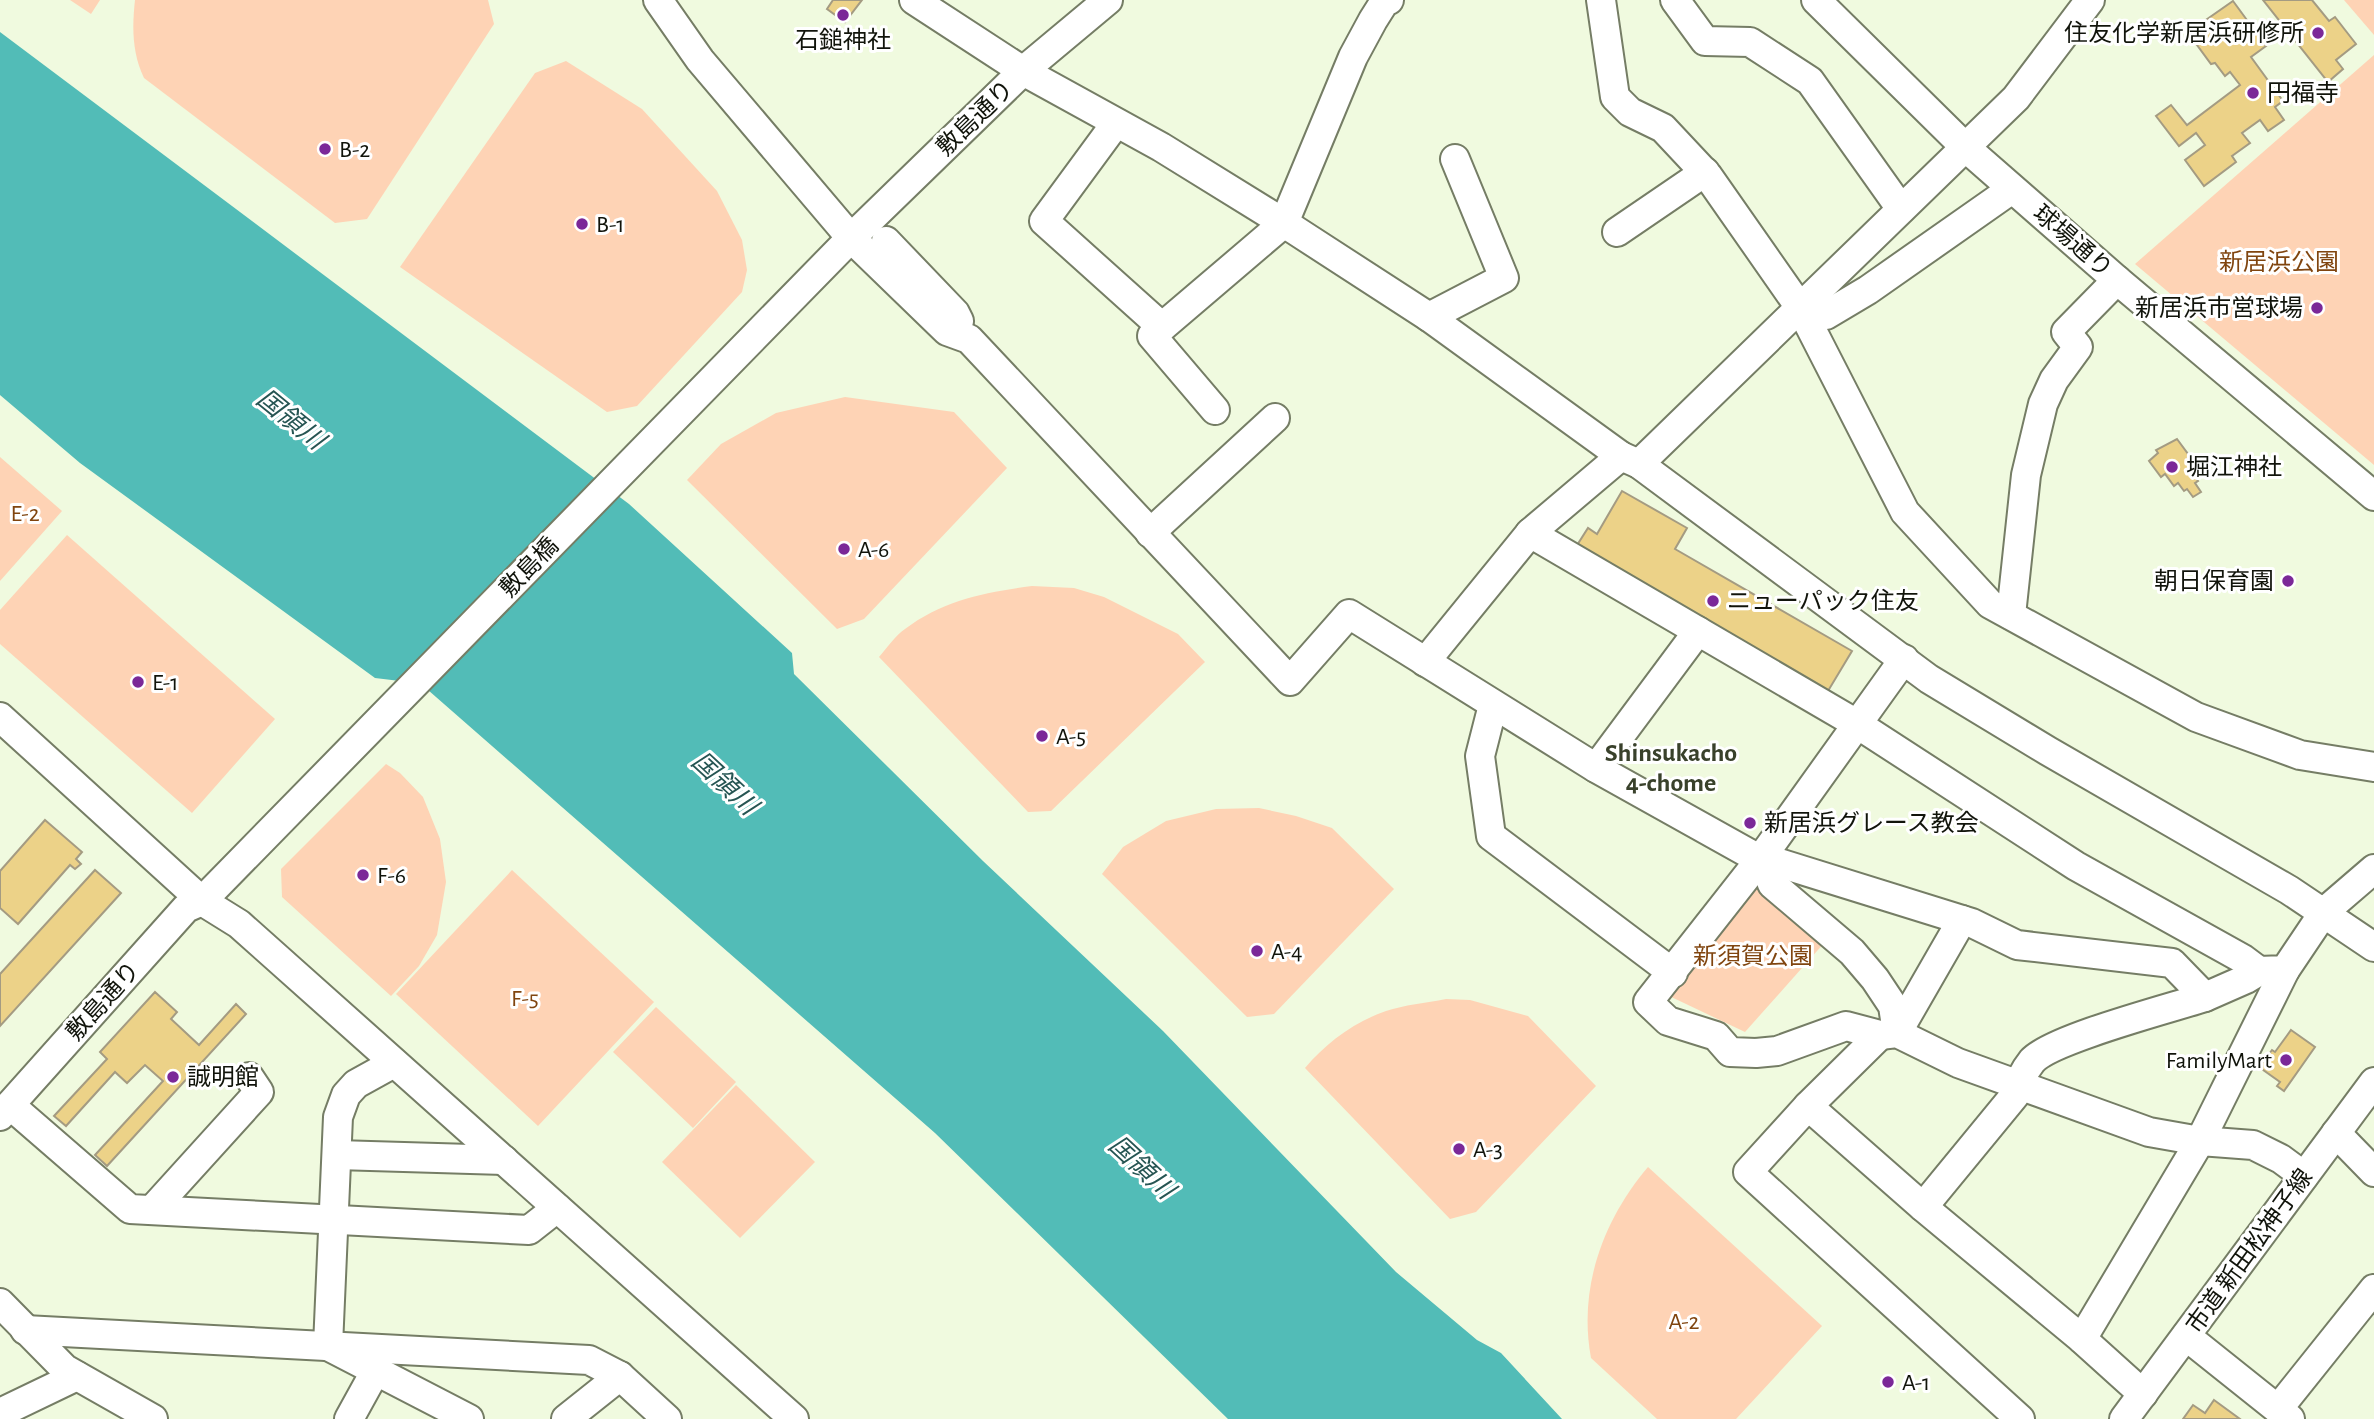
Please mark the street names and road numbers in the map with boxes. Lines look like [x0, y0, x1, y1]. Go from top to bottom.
street label: 敷島通り [931, 75, 1019, 161]
street label: 球場通り [2028, 200, 2118, 282]
street label: 敷島橋 [495, 532, 563, 602]
street label: 敷島通り [61, 957, 145, 1045]
street label: 市道 新田松神子線 [2181, 1164, 2317, 1338]

